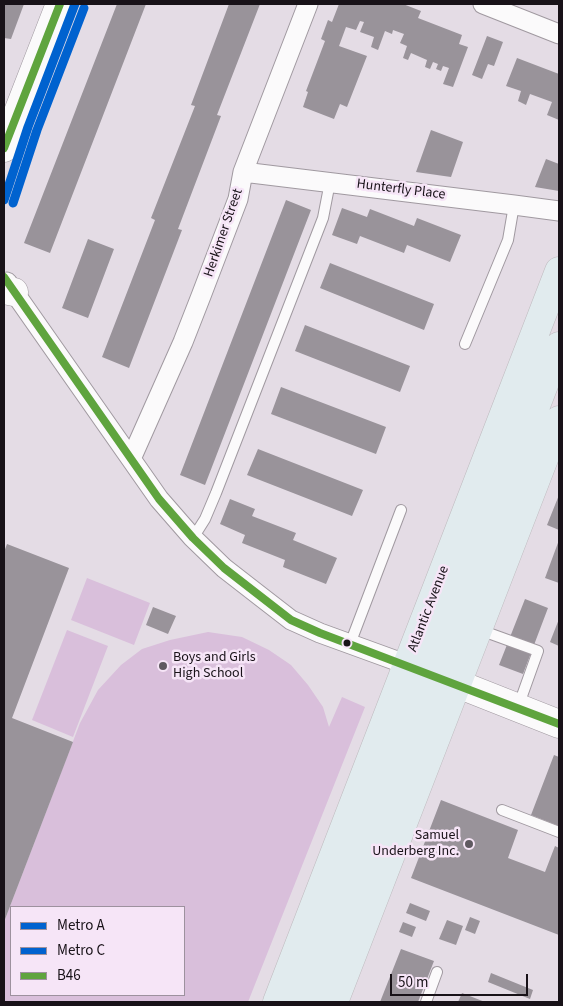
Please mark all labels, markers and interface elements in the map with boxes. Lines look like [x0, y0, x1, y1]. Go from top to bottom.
street label: Hunterfly Place [356, 176, 446, 204]
street label: Herkimer Street [201, 186, 247, 280]
street label: Atlantic Avenue [405, 564, 453, 654]
unlabelled marker [342, 638, 352, 648]
place label: Boys and Girls High School [173, 650, 256, 682]
marker: Boys and Girls High School [157, 660, 169, 672]
place label: Samuel Underberg Inc. [372, 828, 459, 860]
marker: Samuel Underberg Inc. [463, 838, 475, 850]
legend [10, 906, 185, 996]
text: Metro A [57, 915, 105, 936]
text: Metro C [57, 940, 105, 961]
scale bar [393, 964, 530, 996]
text: B46 [57, 965, 81, 986]
text: 50 m [398, 972, 428, 993]

